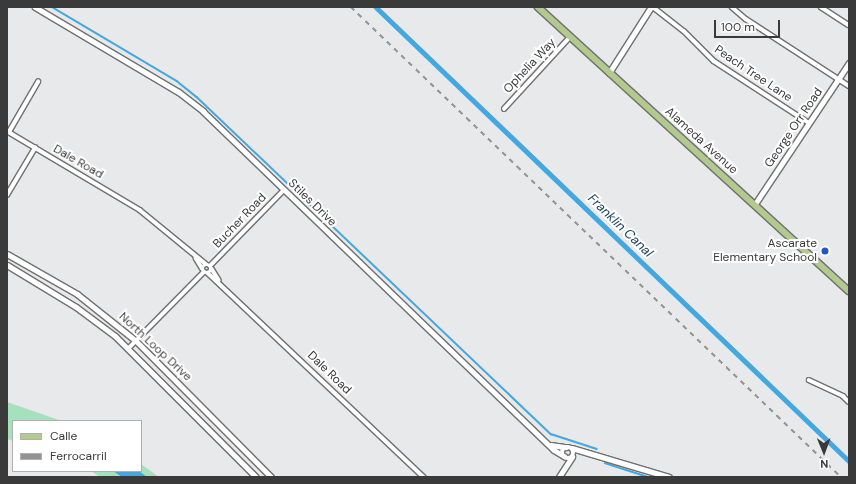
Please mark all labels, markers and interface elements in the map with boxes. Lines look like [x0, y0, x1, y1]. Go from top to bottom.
scale bar [716, 12, 782, 38]
text: 100 m [721, 19, 755, 35]
street label: Ophelia Way [501, 36, 559, 96]
street label: Peach Tree Lane [711, 43, 795, 105]
street label: George Orr Road [762, 85, 826, 171]
street label: Alameda Avenue [662, 105, 740, 177]
street label: Dale Road [50, 142, 106, 182]
street label: Stiles Drive [285, 176, 339, 230]
street label: Bucher Road [210, 191, 270, 251]
water label: Franklin Canal [584, 191, 656, 261]
place label: Ascarate Elementary School [713, 237, 817, 265]
marker: Ascarate Elementary School [820, 246, 830, 256]
street label: North Loop Drive [116, 310, 194, 384]
street label: Dale Road [304, 349, 354, 397]
legend [12, 420, 142, 472]
text: Calle [50, 428, 77, 444]
north arrow [804, 432, 844, 472]
text: Ferrocarril [50, 448, 107, 464]
text: N [820, 457, 828, 471]

